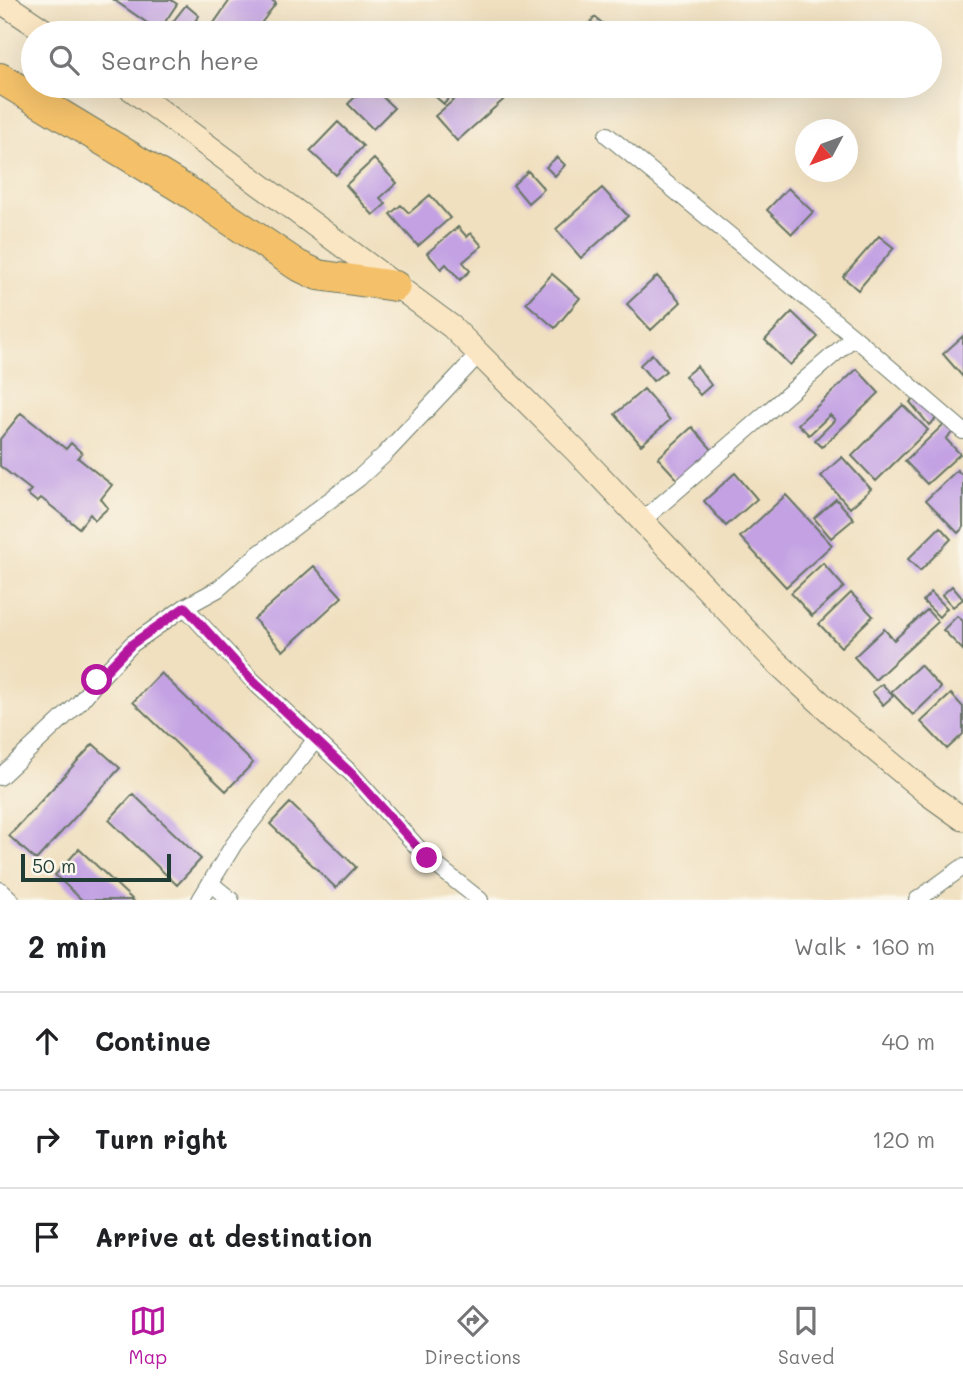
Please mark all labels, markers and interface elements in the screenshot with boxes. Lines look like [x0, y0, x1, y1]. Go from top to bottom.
search box [21, 21, 942, 98]
icon: search [45, 41, 83, 79]
text: Search here [101, 43, 259, 77]
north arrow [795, 119, 858, 182]
route start [81, 664, 112, 695]
route end [411, 842, 442, 873]
scale bar [21, 851, 172, 883]
text: 50 m [32, 853, 76, 878]
text: 2 min [28, 926, 107, 966]
text: Walk · 160 m [794, 931, 935, 961]
icon: ahead [28, 1022, 66, 1060]
text: Continue [95, 1024, 211, 1058]
text: 40 m [882, 1026, 935, 1056]
icon: right [28, 1120, 66, 1158]
text: Turn right [95, 1122, 228, 1156]
text: 120 m [872, 1124, 935, 1154]
icon: arrive [28, 1218, 66, 1256]
text: Arrive at destination [95, 1220, 372, 1254]
tab: Map [129, 1302, 167, 1369]
tab: Directions [424, 1302, 521, 1369]
tab: Saved [778, 1302, 834, 1369]

